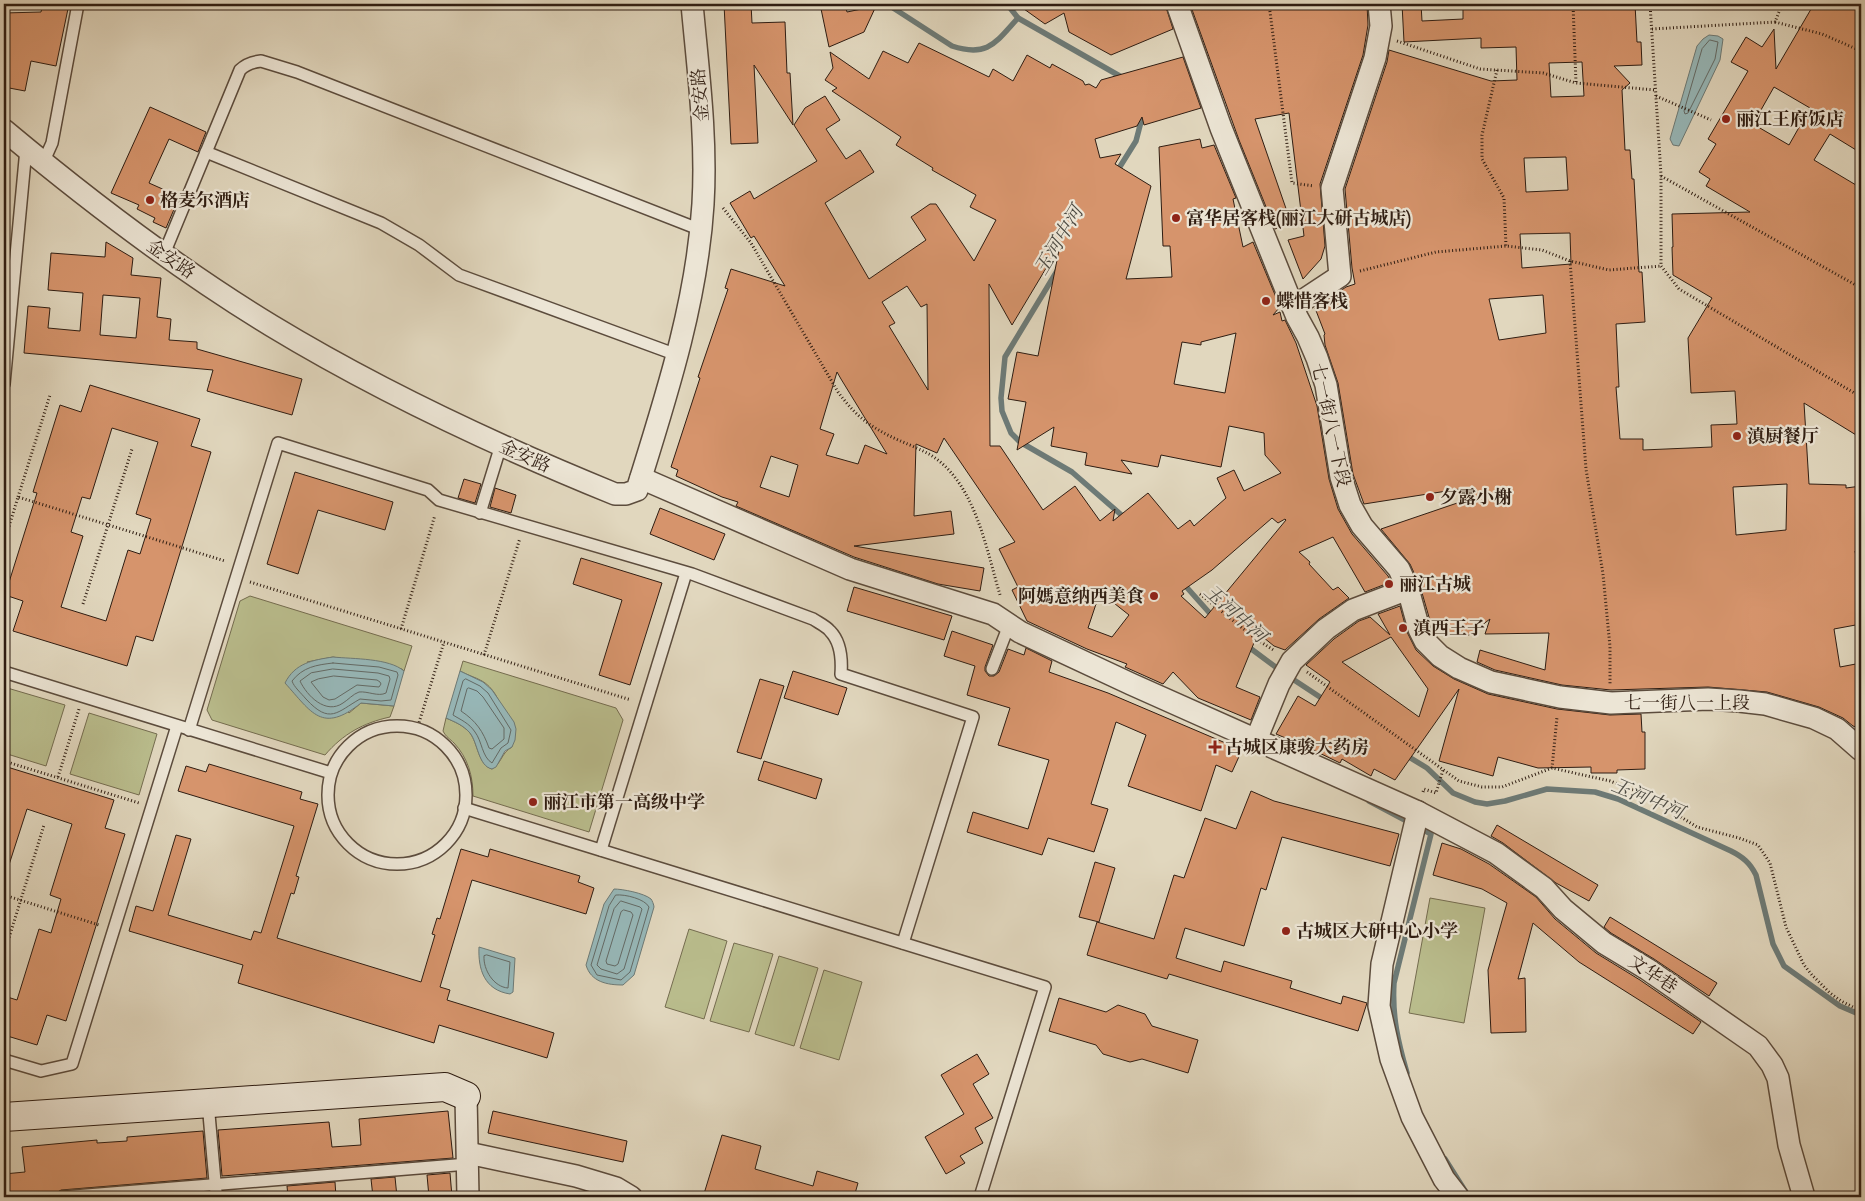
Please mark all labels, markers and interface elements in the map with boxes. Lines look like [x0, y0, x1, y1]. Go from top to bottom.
street label: 金安路 [688, 67, 715, 123]
place label: 丽江王府饭店 [1736, 109, 1844, 132]
marker: 丽江王府饭店 [1720, 113, 1732, 125]
place label: 格麦尔酒店 [160, 190, 250, 213]
marker: 格麦尔酒店 [144, 194, 156, 206]
water label: 玉河中河 [1030, 200, 1091, 280]
place label: 富华居客栈(丽江大研古城店) [1186, 208, 1411, 231]
marker: 富华居客栈(丽江大研古城店) [1170, 212, 1182, 224]
street label: 金安路 [141, 235, 199, 285]
place label: 蝶惜客栈 [1276, 291, 1348, 314]
marker: 蝶惜客栈 [1260, 295, 1272, 307]
street label: 七一街八一下段 [1305, 361, 1354, 489]
place label: 滇厨餐厅 [1747, 426, 1819, 449]
marker: 滇厨餐厅 [1731, 430, 1743, 442]
street label: 金安路 [495, 436, 554, 479]
place label: 夕露小榭 [1440, 487, 1512, 510]
marker: 夕露小榭 [1424, 491, 1436, 503]
place label: 丽江古城 [1399, 574, 1471, 597]
marker: 丽江古城 [1383, 578, 1395, 590]
water label: 玉河中河 [1198, 580, 1273, 651]
place label: 阿媽意纳西美食 [1018, 586, 1144, 609]
marker: 阿媽意纳西美食 [1148, 590, 1160, 602]
place label: 滇西王子 [1413, 618, 1485, 641]
marker: 滇西王子 [1397, 622, 1409, 634]
street label: 七一街八一上段 [1624, 693, 1750, 716]
place label: 古城区康骏大药房 [1225, 737, 1369, 760]
marker: 古城区康骏大药房 [1209, 741, 1221, 753]
water label: 玉河中河 [1608, 774, 1690, 827]
place label: 丽江市第一高级中学 [543, 792, 705, 815]
marker: 丽江市第一高级中学 [527, 796, 539, 808]
place label: 古城区大研中心小学 [1296, 921, 1458, 944]
marker: 古城区大研中心小学 [1280, 925, 1292, 937]
street label: 文华巷 [1623, 951, 1681, 1000]

